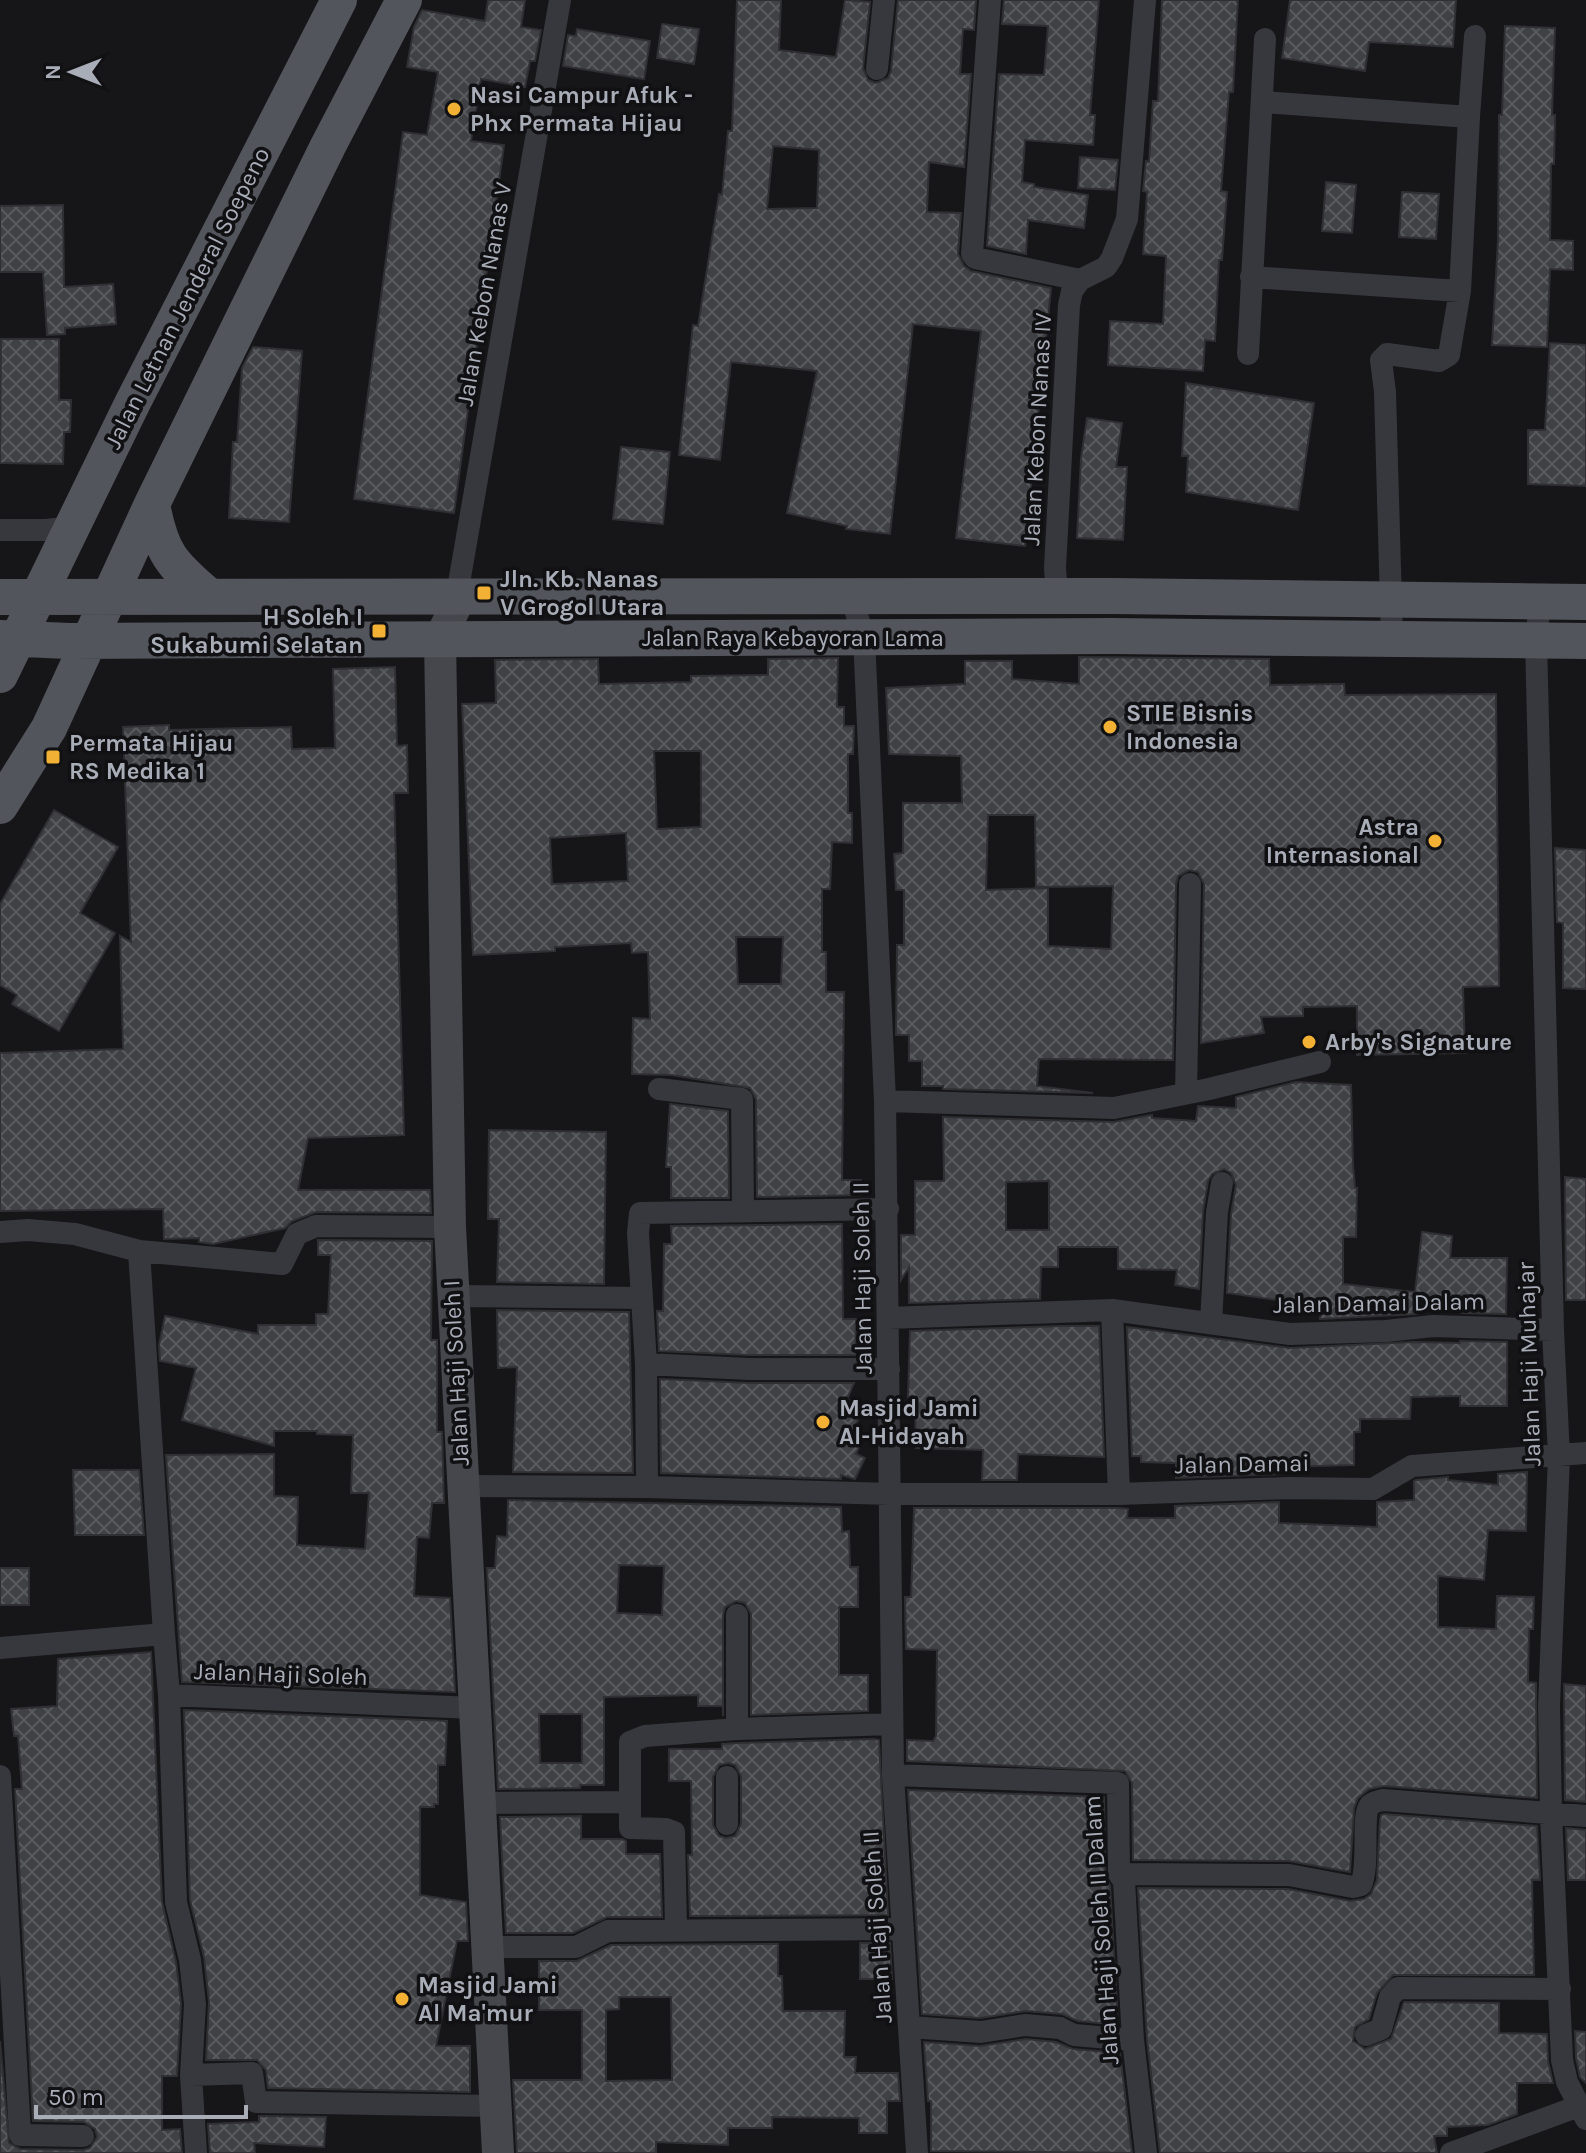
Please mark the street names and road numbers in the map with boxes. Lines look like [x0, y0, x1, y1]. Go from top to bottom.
street label: Jalan Letnan Jenderal Soepeno [99, 143, 275, 453]
street label: Jalan Kebon Nanas V [451, 180, 518, 408]
street label: Jalan Kebon Nanas IV [1017, 311, 1057, 546]
street label: Jalan Raya Kebayoran Lama [642, 624, 944, 652]
street label: Jalan Haji Soleh II [846, 1181, 878, 1375]
street label: Jalan Haji Muhajar [1511, 1261, 1547, 1467]
street label: Jalan Haji Soleh I [437, 1279, 475, 1467]
street label: Jalan Damai Dalam [1273, 1287, 1485, 1319]
street label: Jalan Damai [1174, 1449, 1310, 1479]
street label: Jalan Haji Soleh [194, 1657, 368, 1691]
street label: Jalan Haji Soleh II Dalam [1078, 1794, 1124, 2066]
street label: Jalan Haji Soleh II [856, 1830, 898, 2024]

